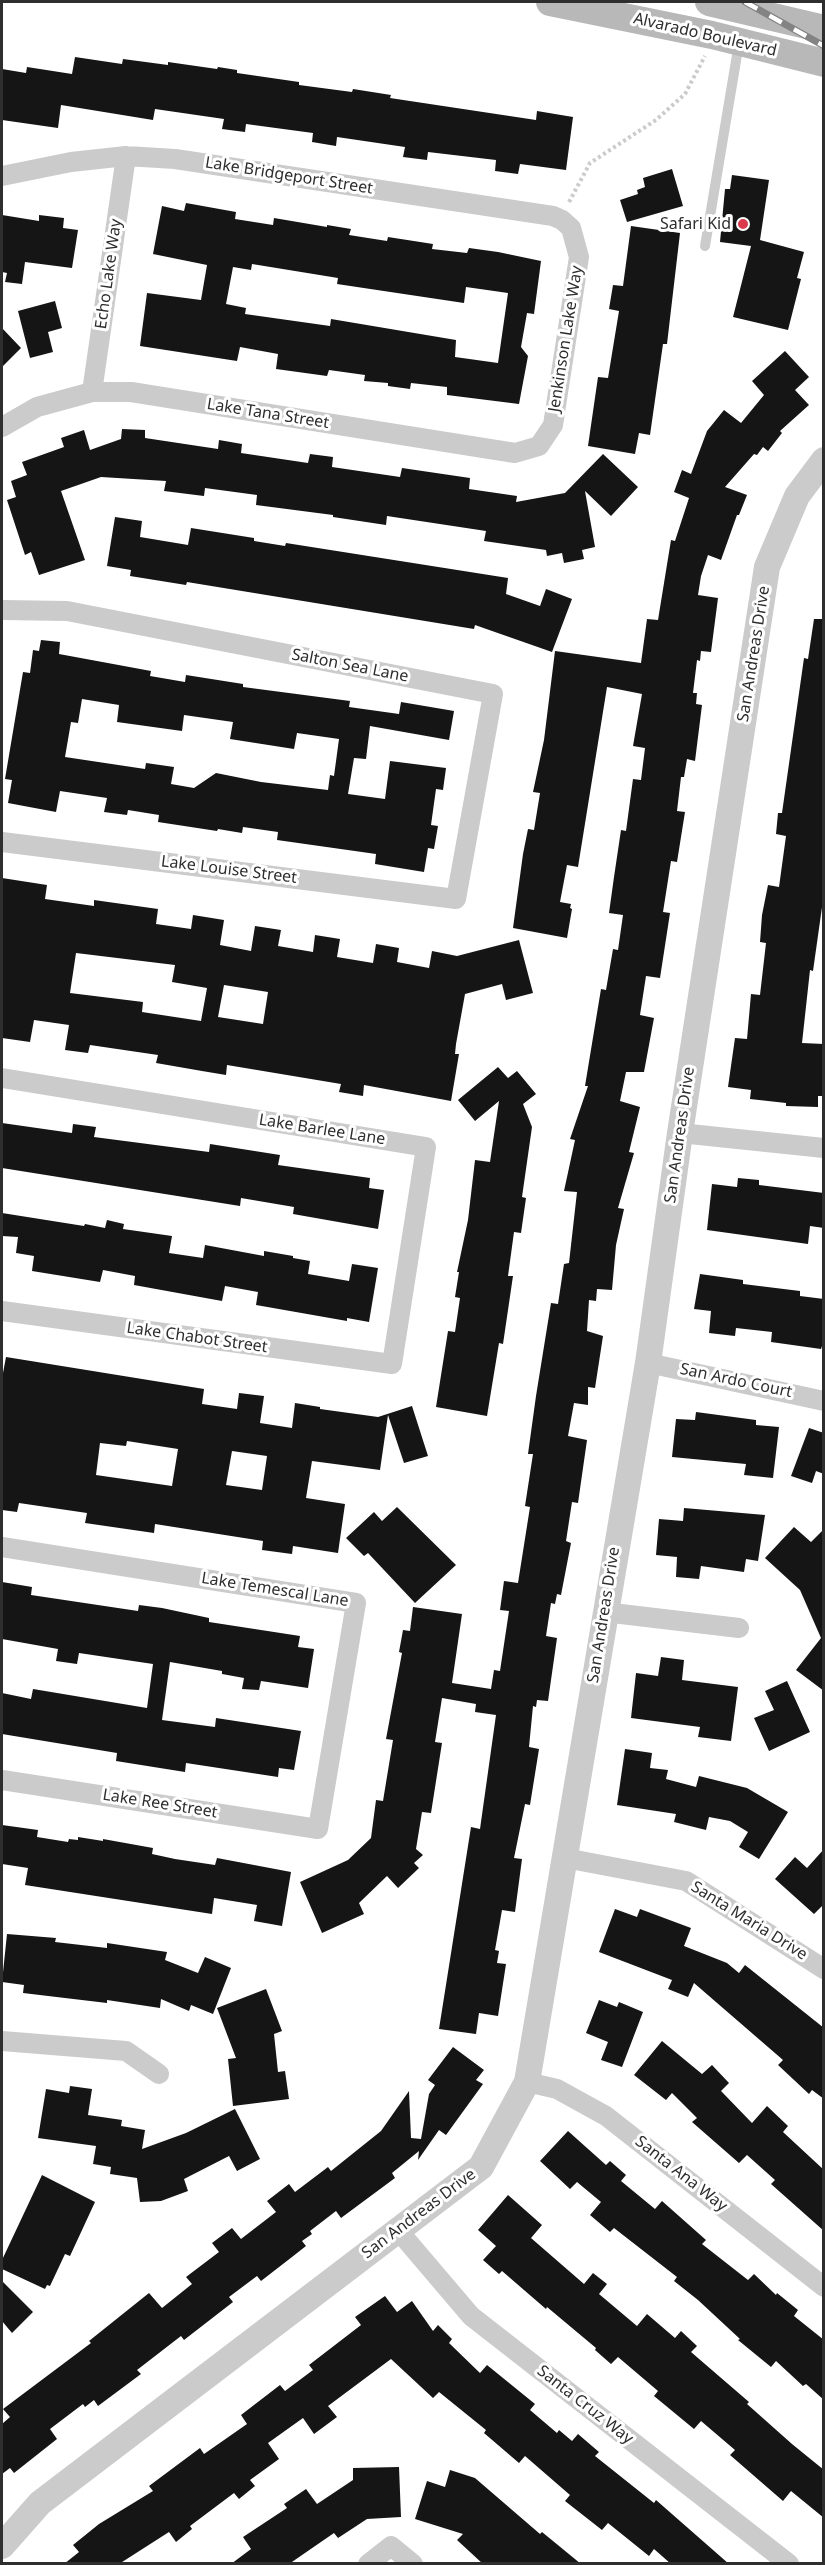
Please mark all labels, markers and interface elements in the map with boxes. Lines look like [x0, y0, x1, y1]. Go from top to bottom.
street label: Alvarado Boulevard [632, 9, 778, 61]
street label: Lake Bridgeport Street [204, 153, 374, 199]
place label: Safari Kid [660, 214, 731, 234]
marker: Safari Kid [736, 217, 750, 231]
street label: Echo Lake Way [92, 218, 126, 330]
street label: Jenkinson Lake Way [545, 264, 587, 414]
street label: Lake Tana Street [206, 395, 330, 433]
street label: San Andreas Drive [734, 585, 774, 723]
street label: Salton Sea Lane [290, 645, 410, 687]
street label: Lake Louise Street [160, 852, 298, 888]
street label: San Andreas Drive [661, 1066, 699, 1204]
street label: Lake Barlee Lane [257, 1111, 387, 1149]
street label: Lake Chabot Street [125, 1319, 269, 1357]
street label: San Ardo Court [678, 1360, 794, 1402]
street label: San Andreas Drive [584, 1546, 624, 1684]
street label: Lake Temescal Lane [200, 1569, 350, 1611]
street label: Lake Ree Street [101, 1785, 219, 1823]
street label: Santa Maria Drive [687, 1877, 811, 1965]
street label: Santa Ana Way [631, 2132, 731, 2216]
street label: San Andreas Drive [358, 2165, 480, 2263]
street label: Santa Cruz Way [533, 2362, 637, 2448]

